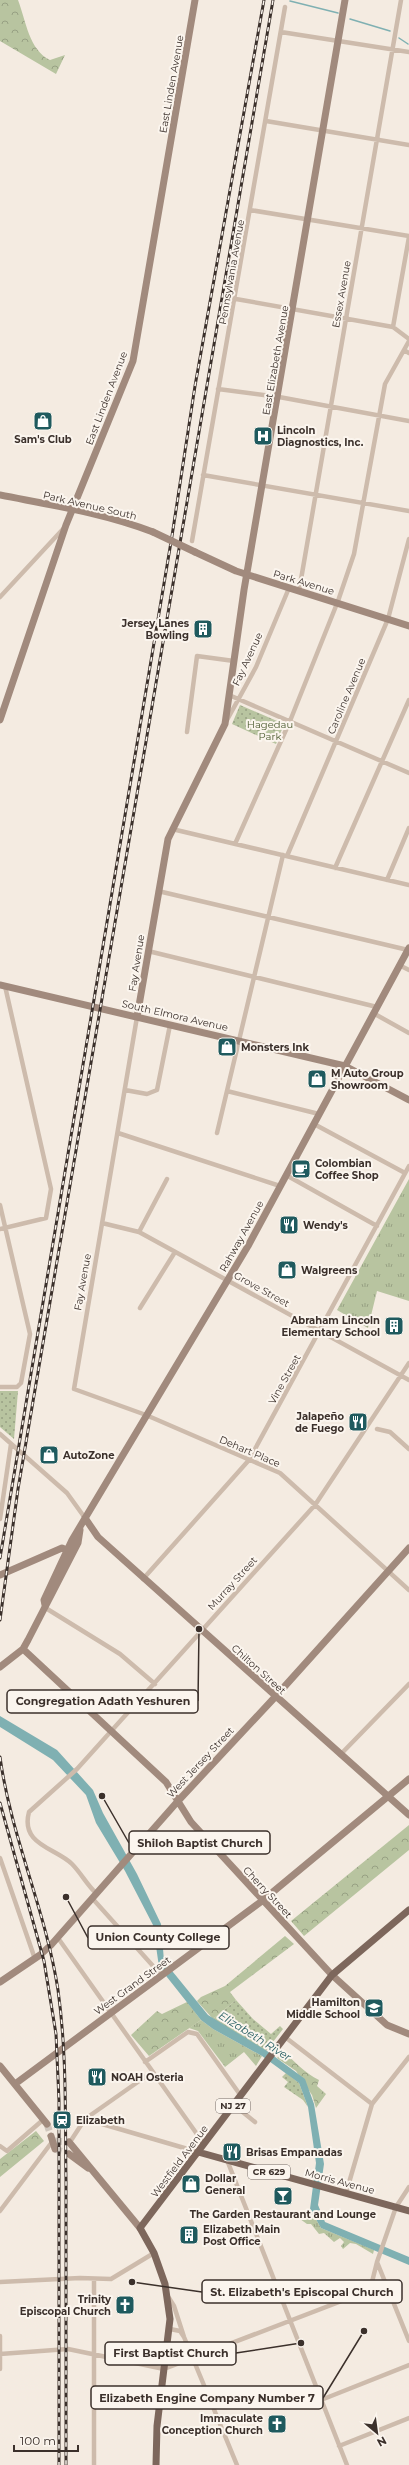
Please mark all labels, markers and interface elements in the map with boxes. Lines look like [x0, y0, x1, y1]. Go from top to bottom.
street label: East Linden Avenue [156, 34, 187, 134]
street label: Pennsylvania Avenue [216, 219, 247, 326]
street label: Essex Avenue [329, 259, 354, 329]
street label: East Elizabeth Avenue [259, 304, 292, 416]
street label: East Linden Avenue [83, 349, 130, 447]
shop icon: Sam's Club [32, 410, 54, 432]
place label: Lincoln Diagnostics, Inc. [277, 424, 364, 449]
hospital icon: Lincoln Diagnostics, Inc. [252, 425, 274, 447]
place label: Sam's Club [14, 433, 72, 446]
street label: Park Avenue South [42, 488, 138, 523]
street label: Park Avenue [272, 567, 336, 598]
place label: Jersey Lanes Bowling [121, 617, 190, 642]
building icon: Jersey Lanes Bowling [192, 618, 214, 640]
street label: Fay Avenue [229, 630, 266, 688]
street label: Caroline Avenue [325, 656, 368, 736]
park label: Hagedau Park [247, 718, 293, 743]
street label: Fay Avenue [126, 934, 147, 993]
street label: South Elmora Avenue [120, 997, 229, 1034]
shop icon: Monsters Ink [216, 1036, 238, 1058]
place label: Monsters Ink [241, 1041, 309, 1054]
place label: M Auto Group Showroom [331, 1067, 404, 1092]
shop icon: M Auto Group Showroom [306, 1068, 328, 1090]
place label: Colombian Coffee Shop [315, 1157, 379, 1182]
cafe icon: Colombian Coffee Shop [290, 1158, 312, 1180]
street label: Rahway Avenue [216, 1198, 266, 1274]
restaurant icon: Wendy's [278, 1214, 300, 1236]
place label: Wendy's [303, 1219, 349, 1232]
street label: Fay Avenue [71, 1253, 94, 1312]
shop icon: Walgreens [276, 1259, 298, 1281]
place label: Walgreens [301, 1264, 358, 1277]
street label: Grove Street [232, 1269, 292, 1310]
place label: Abraham Lincoln Elementary School [281, 1314, 380, 1339]
building icon: Abraham Lincoln Elementary School [383, 1315, 405, 1337]
street label: Vine Street [265, 1352, 303, 1407]
place label: Jalapeño de Fuego [295, 1410, 344, 1435]
restaurant icon: Jalapeño de Fuego [347, 1411, 369, 1433]
street label: Dehart Place [217, 1433, 282, 1470]
shop icon: AutoZone [38, 1444, 60, 1466]
place label: AutoZone [62, 1449, 115, 1462]
street label: Murray Street [205, 1554, 260, 1613]
street label: Chilton Street [229, 1641, 289, 1697]
callout: Congregation Adath Yeshuren [7, 1690, 198, 1713]
text: Congregation Adath Yeshuren [16, 1694, 190, 1708]
street label: West Jersey Street [164, 1724, 237, 1801]
callout: Shiloh Baptist Church [129, 1831, 270, 1854]
text: Shiloh Baptist Church [137, 1836, 263, 1850]
street label: Cherry Street [240, 1864, 295, 1921]
callout: Union County College [88, 1926, 229, 1949]
text: Union County College [96, 1930, 221, 1944]
street label: West Grand Street [91, 1953, 173, 2018]
place label: Hamilton Middle School [286, 1996, 360, 2021]
school or university icon: Hamilton Middle School [363, 1997, 385, 2019]
water label: Elizabeth River [216, 2008, 294, 2064]
restaurant icon: NOAH Osteria [86, 2066, 108, 2088]
place label: NOAH Osteria [111, 2071, 184, 2084]
road number: NJ 27 [216, 2099, 250, 2113]
station icon: Elizabeth [51, 2109, 73, 2131]
place label: Elizabeth [76, 2114, 125, 2127]
street label: Westfield Avenue [148, 2122, 211, 2200]
restaurant icon: Brisas Empanadas [221, 2141, 243, 2163]
place label: Brisas Empanadas [246, 2146, 343, 2159]
road number: CR 629 [248, 2165, 290, 2179]
street label: Morris Avenue [304, 2166, 376, 2197]
place label: Dollar General [205, 2172, 245, 2197]
shop icon: Dollar General [180, 2173, 202, 2195]
bar icon: The Garden Restaurant and Lounge [272, 2185, 294, 2207]
place label: The Garden Restaurant and Lounge [190, 2208, 376, 2221]
place label: Elizabeth Main Post Office [203, 2223, 280, 2248]
building icon: Elizabeth Main Post Office [178, 2224, 200, 2246]
callout: St. Elizabeth's Episcopal Church [202, 2280, 402, 2303]
text: St. Elizabeth's Episcopal Church [210, 2285, 394, 2299]
place label: Trinity Episcopal Church [20, 2293, 112, 2318]
church icon: Trinity Episcopal Church [114, 2294, 136, 2316]
callout: First Baptist Church [105, 2342, 236, 2365]
text: First Baptist Church [113, 2346, 229, 2360]
callout: Elizabeth Engine Company Number 7 [91, 2386, 323, 2409]
text: Elizabeth Engine Company Number 7 [99, 2391, 315, 2405]
place label: Immaculate Conception Church [162, 2412, 263, 2437]
church icon: Immaculate Conception Church [266, 2413, 288, 2435]
north arrow [357, 2413, 397, 2453]
scale bar [14, 2427, 78, 2453]
text: 100 m [20, 2433, 56, 2448]
text: N [375, 2433, 389, 2450]

